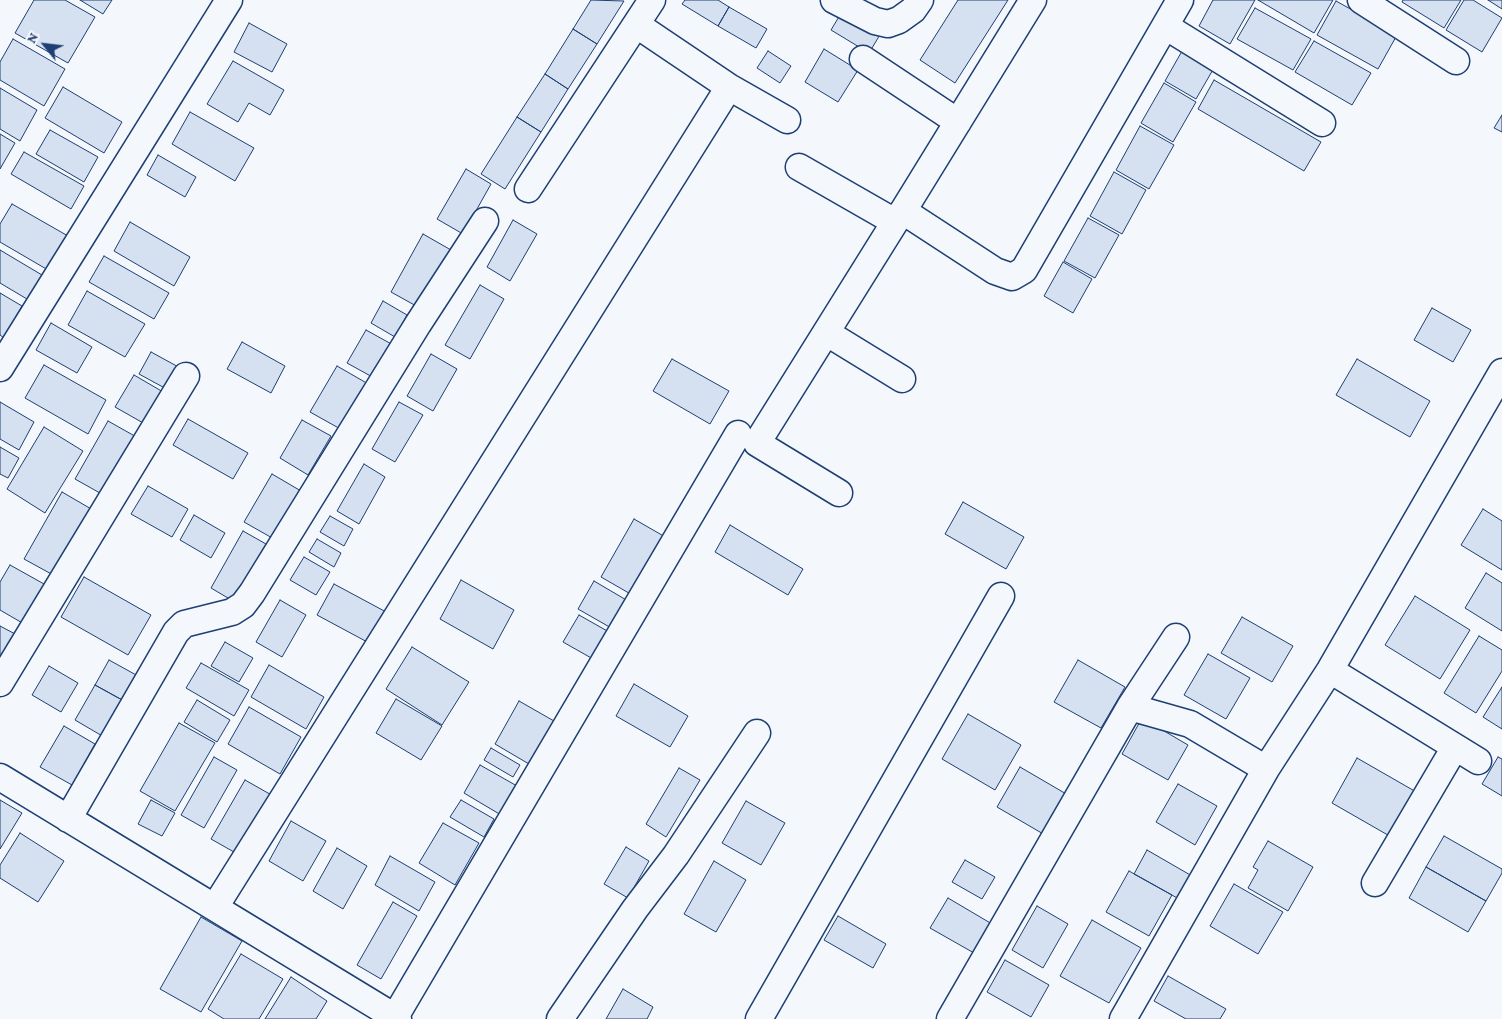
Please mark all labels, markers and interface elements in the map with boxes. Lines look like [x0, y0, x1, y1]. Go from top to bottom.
north arrow [20, 20, 70, 70]
text: N [23, 30, 41, 46]

